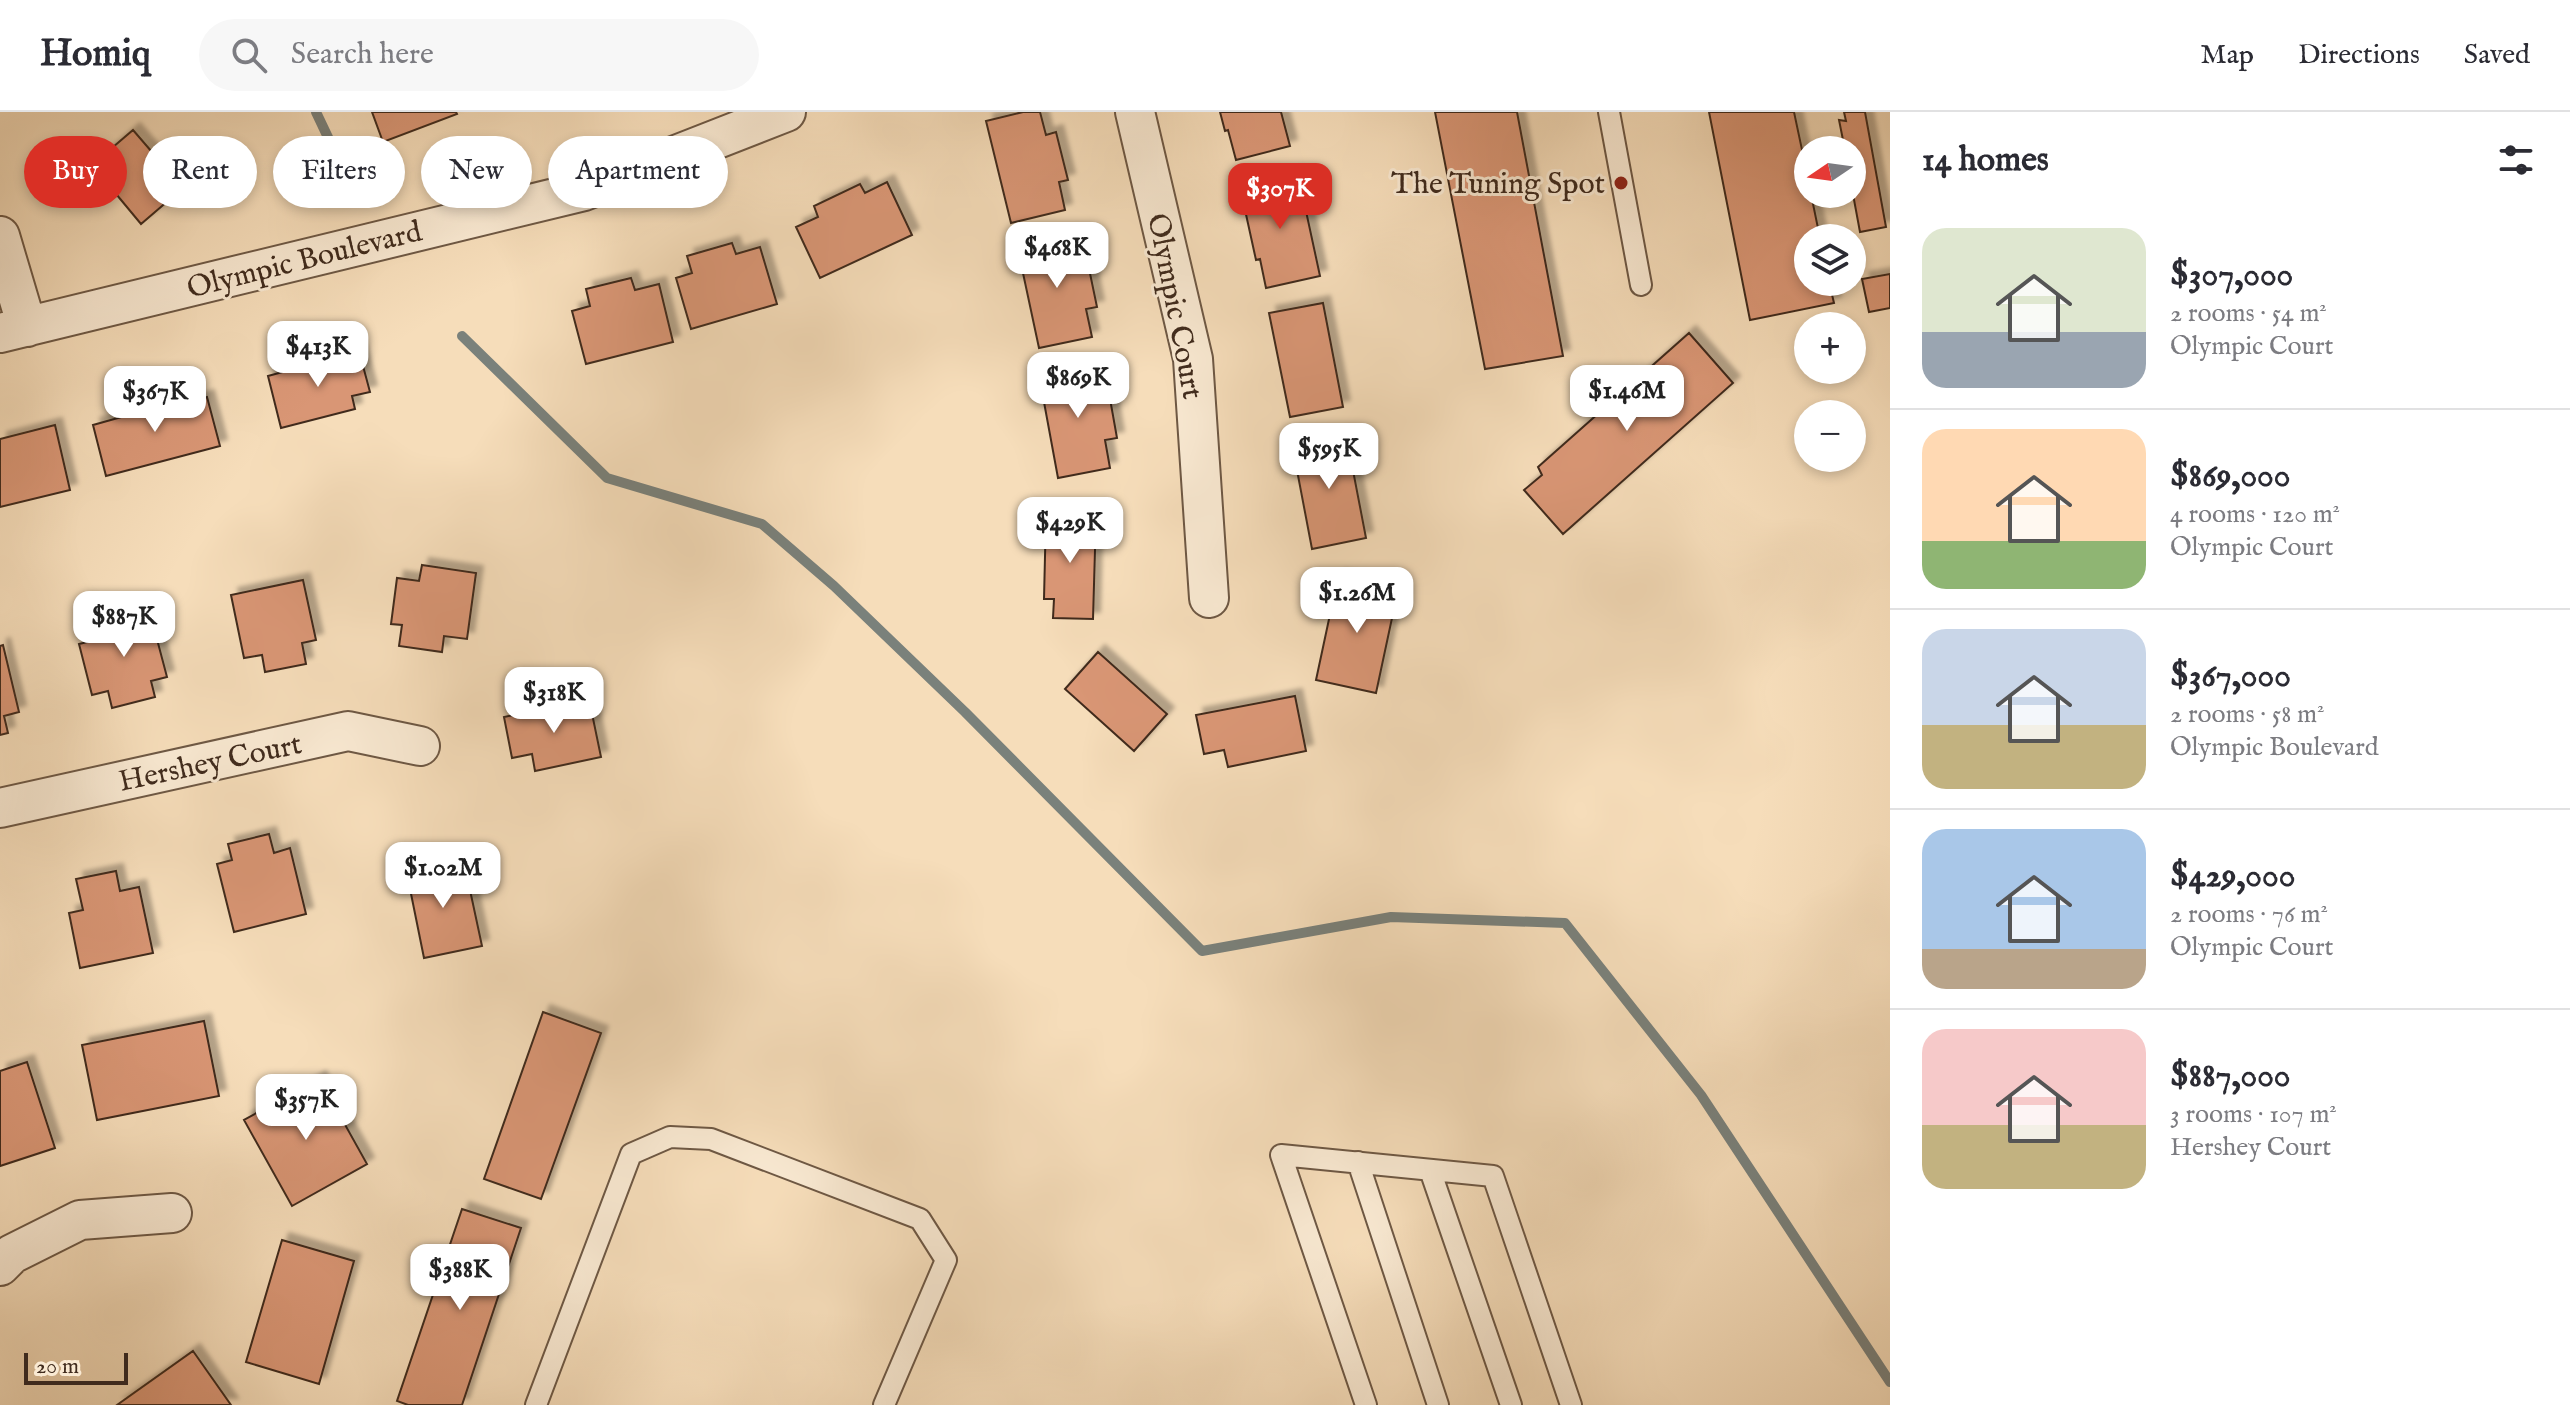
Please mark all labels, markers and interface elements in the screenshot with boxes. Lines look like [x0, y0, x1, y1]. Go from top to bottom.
search box [199, 19, 759, 91]
text: Homiq [40, 31, 151, 79]
icon: search [227, 33, 271, 77]
text: Search here [291, 36, 434, 74]
text: Map [2200, 38, 2254, 73]
text: Directions [2298, 38, 2420, 73]
text: Saved [2464, 38, 2530, 73]
chip: Buy [24, 136, 127, 208]
chip: Rent [143, 136, 257, 208]
chip: Filters [273, 136, 405, 208]
chip: New [421, 136, 532, 208]
chip: Apartment [548, 136, 728, 208]
north arrow [1794, 136, 1866, 208]
map controls [1794, 136, 1866, 472]
icon: filters [2494, 138, 2538, 182]
text: 14 homes [1922, 139, 2049, 182]
pin: $307K [1224, 163, 1336, 231]
place label: The Tuning Spot [1391, 166, 1605, 204]
text: $307K [1246, 172, 1314, 205]
marker: The Tuning Spot [1612, 174, 1630, 192]
street label: Olympic Court [1137, 210, 1211, 403]
street label: Olympic Boulevard [183, 213, 427, 308]
pin: $468K [1001, 222, 1113, 290]
button: layers [1794, 224, 1866, 296]
text: $468K [1023, 231, 1091, 264]
text: $307,000 [2170, 254, 2293, 297]
icon: home [1986, 260, 2082, 356]
text: 2 rooms · 54 m² [2170, 297, 2327, 330]
button: + [1794, 312, 1866, 384]
pin: $413K [262, 321, 374, 389]
text: $413K [285, 330, 351, 363]
text: Olympic Court [2170, 330, 2333, 363]
pin: $869K [1022, 352, 1134, 420]
text: $869K [1045, 361, 1111, 394]
pin: $1.46M [1562, 365, 1692, 433]
pin: $367K [99, 366, 211, 434]
text: $1.46M [1588, 374, 1666, 407]
text: $367K [122, 375, 188, 408]
button: − [1794, 400, 1866, 472]
pin: $595K [1273, 423, 1385, 491]
text: $595K [1297, 432, 1361, 465]
text: $869,000 [2170, 455, 2291, 498]
icon: home [1986, 461, 2082, 557]
pin: $429K [1014, 497, 1126, 565]
text: 4 rooms · 120 m² [2170, 498, 2340, 531]
text: $429K [1035, 506, 1105, 539]
text: Olympic Court [2170, 531, 2333, 564]
pin: $1.26M [1292, 567, 1422, 635]
text: $1.26M [1318, 576, 1396, 609]
pin: $887K [68, 591, 180, 659]
text: $887K [91, 600, 157, 633]
text: $367,000 [2170, 655, 2291, 698]
icon: home [1986, 661, 2082, 757]
pin: $318K [498, 667, 610, 735]
text: $318K [523, 676, 585, 709]
text: 2 rooms · 58 m² [2170, 698, 2324, 731]
street label: Hershey Court [115, 726, 305, 802]
text: Olympic Boulevard [2170, 731, 2379, 764]
pin: $1.02M [378, 842, 508, 910]
text: $1.02M [403, 851, 483, 884]
text: $429,000 [2170, 855, 2295, 898]
icon: home [1986, 861, 2082, 957]
text: 2 rooms · 76 m² [2170, 898, 2328, 931]
text: Olympic Court [2170, 931, 2333, 964]
text: $887,000 [2170, 1055, 2291, 1098]
icon: home [1986, 1061, 2082, 1157]
pin: $357K [250, 1074, 362, 1142]
text: $357K [274, 1083, 338, 1116]
text: 3 rooms · 107 m² [2170, 1098, 2337, 1131]
text: Hershey Court [2170, 1131, 2331, 1164]
pin: $388K [404, 1244, 516, 1312]
text: $388K [428, 1253, 492, 1286]
scale bar [24, 1349, 128, 1385]
text: 20 m [36, 1353, 79, 1381]

